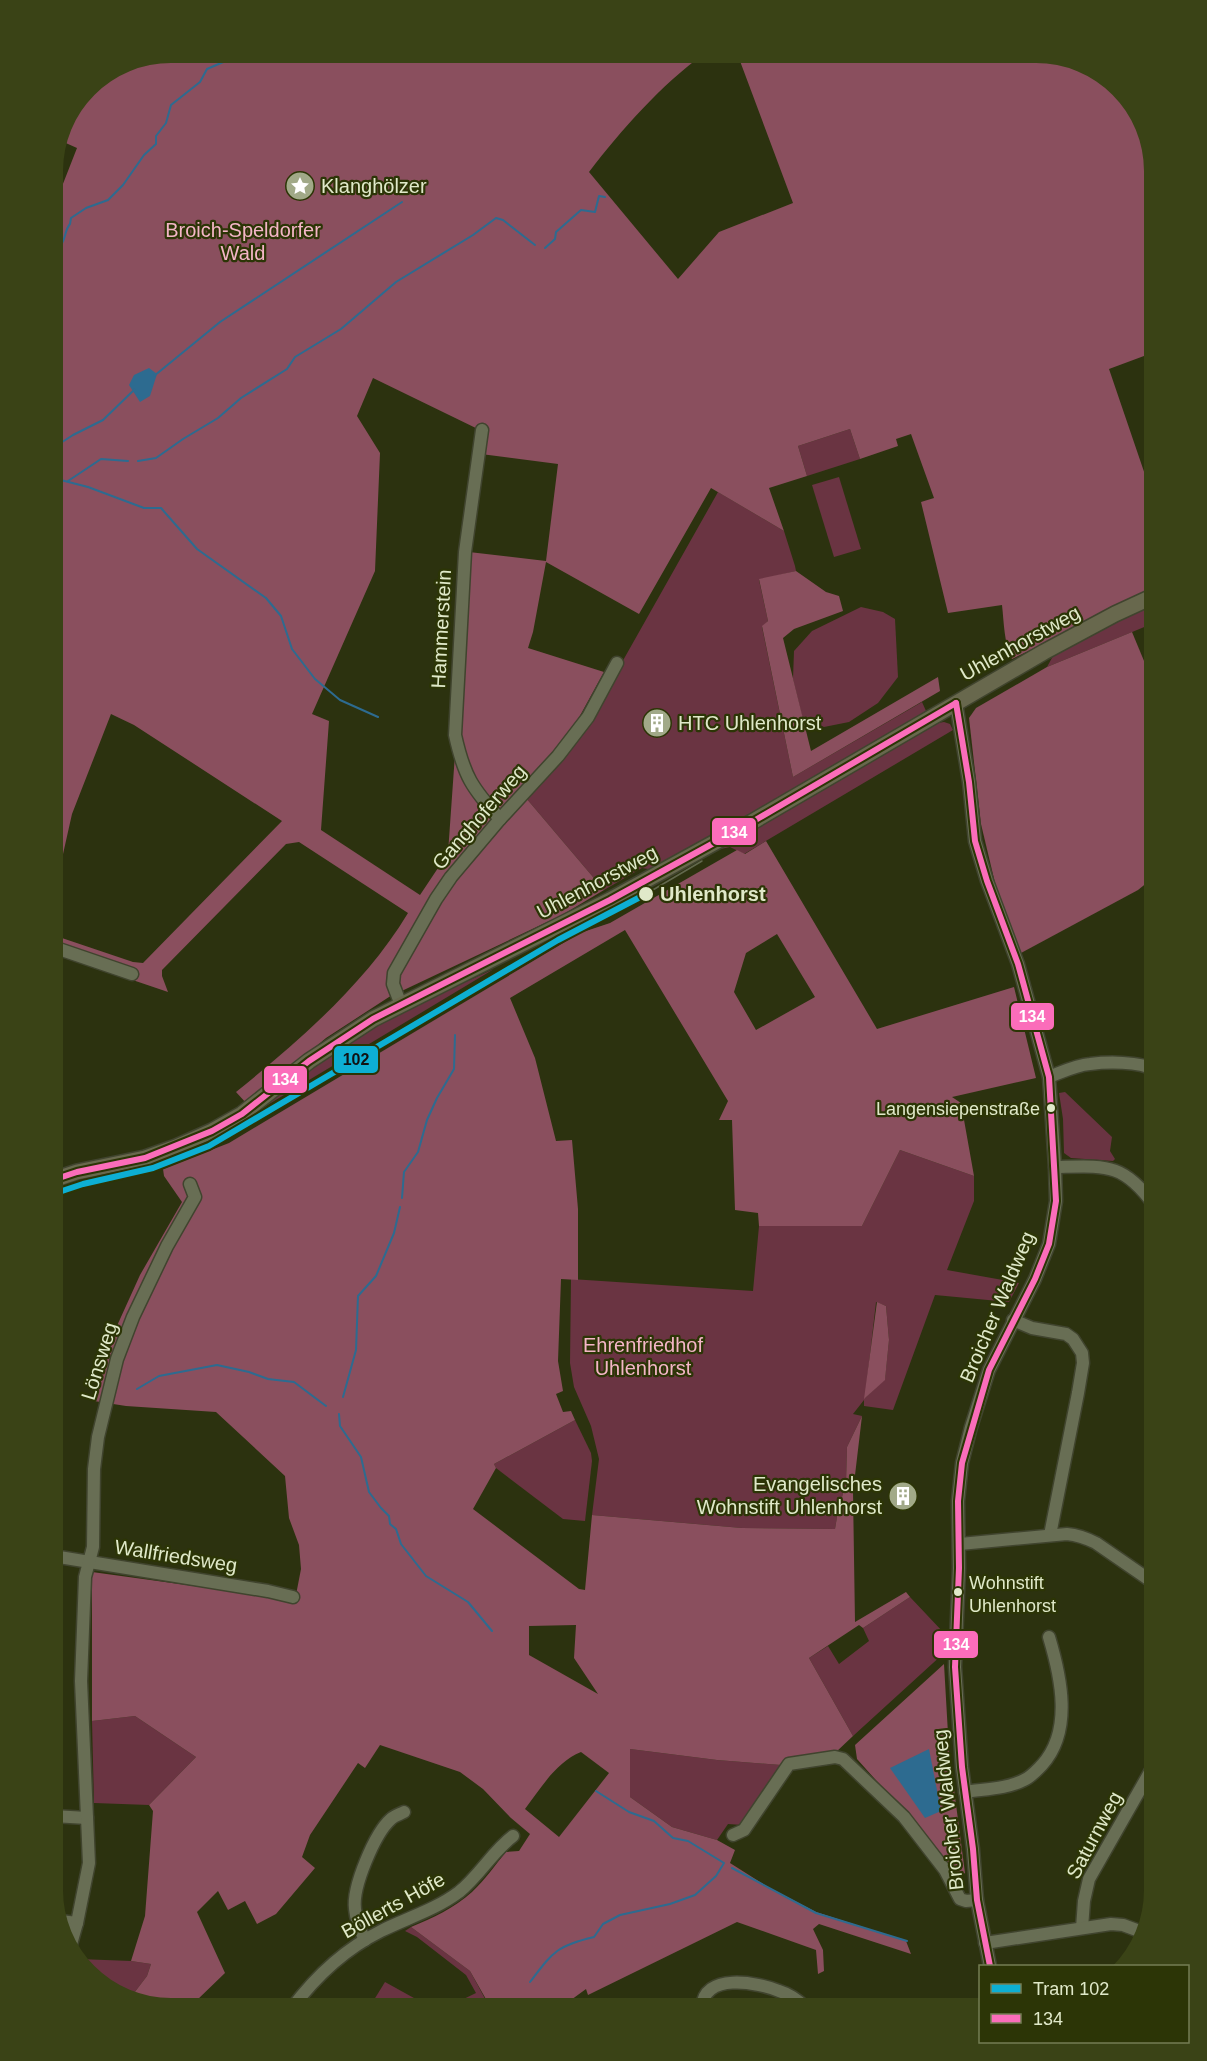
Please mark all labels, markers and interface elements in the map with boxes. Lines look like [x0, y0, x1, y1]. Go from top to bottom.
place icon: Klanghölzer [284, 170, 316, 202]
place label: Klanghölzer [321, 175, 427, 197]
park label: Broich-Speldorfer Wald [165, 219, 321, 264]
street label: Hammerstein [427, 569, 455, 689]
street label: Uhlenhorstweg [956, 601, 1084, 685]
building icon: HTC Uhlenhorst [641, 707, 673, 739]
place label: HTC Uhlenhorst [678, 712, 822, 734]
street label: Ganghoferweg [428, 760, 530, 874]
line badge: 134 [711, 817, 757, 846]
text: 134 [721, 824, 747, 841]
street label: Uhlenhorstweg [533, 841, 661, 923]
place label: Uhlenhorst [660, 883, 766, 905]
marker: Uhlenhorst [637, 885, 655, 903]
line badge: 134 [1010, 1002, 1055, 1031]
text: 134 [1019, 1008, 1045, 1025]
line badge: 102 [333, 1045, 379, 1074]
text: 102 [343, 1051, 369, 1068]
line badge: 134 [263, 1065, 308, 1094]
text: 134 [272, 1071, 298, 1088]
place label: Langensiepenstraße [876, 1099, 1040, 1119]
marker: Langensiepenstraße [1045, 1102, 1057, 1114]
street label: Broicher Waldweg [955, 1228, 1039, 1386]
street label: Lönsweg [77, 1320, 121, 1402]
park label: Ehrenfriedhof Uhlenhorst [583, 1334, 703, 1379]
place label: Evangelisches Wohnstift Uhlenhorst [697, 1473, 882, 1518]
building icon: Evangelisches Wohnstift Uhlenhorst [887, 1480, 919, 1512]
street label: Wallfriedsweg [113, 1535, 239, 1577]
place label: Wohnstift Uhlenhorst [969, 1573, 1056, 1616]
marker: Wohnstift Uhlenhorst [952, 1586, 964, 1598]
line badge: 134 [933, 1630, 979, 1659]
text: 134 [943, 1636, 969, 1653]
street label: Broicher Waldweg [929, 1729, 967, 1891]
street label: Saturnweg [1062, 1788, 1126, 1882]
street label: Böllerts Höfe [338, 1868, 448, 1942]
legend [979, 1965, 1189, 2043]
text: Tram 102 [1033, 1979, 1109, 1999]
text: 134 [1033, 2009, 1063, 2029]

